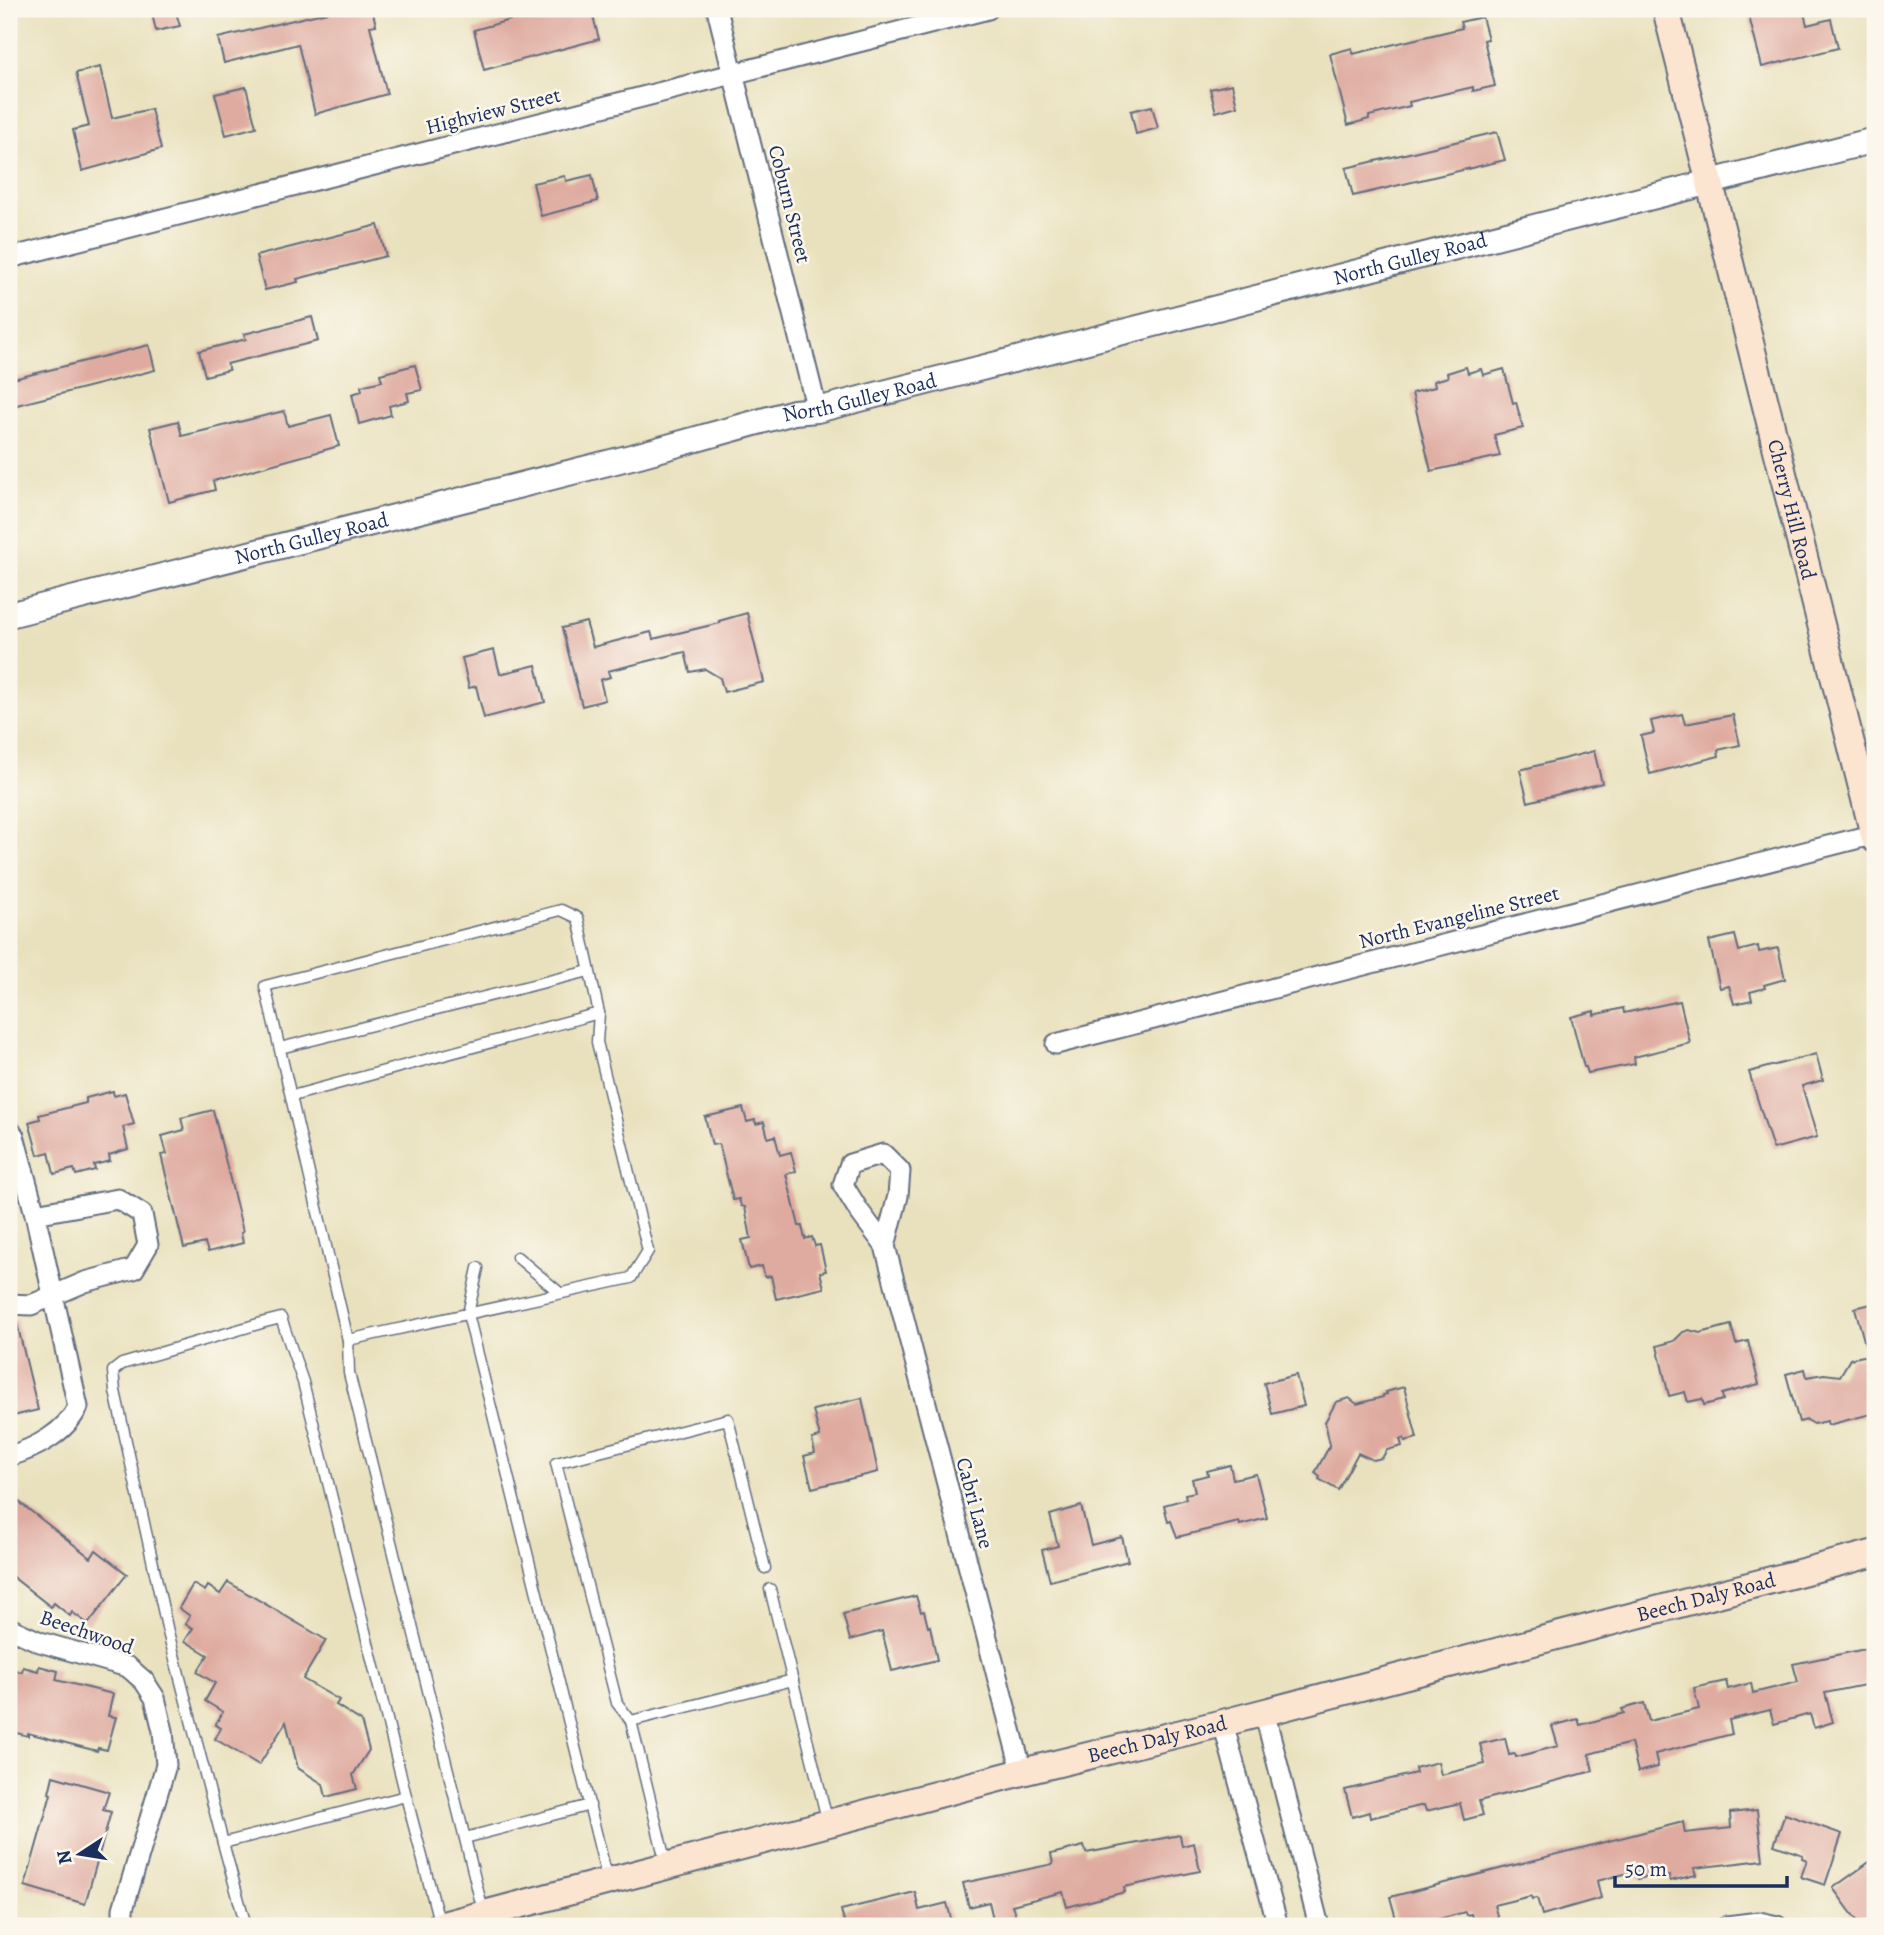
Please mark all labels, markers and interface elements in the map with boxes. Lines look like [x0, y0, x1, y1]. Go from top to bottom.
street label: Highview Street [423, 81, 563, 141]
street label: Coburn Street [762, 142, 818, 266]
street label: North Gulley Road [1330, 225, 1490, 292]
street label: North Gulley Road [779, 366, 940, 429]
street label: Cherry Hill Road [1761, 436, 1823, 583]
street label: North Gulley Road [232, 505, 392, 571]
street label: North Evangeline Street [1356, 879, 1562, 955]
street label: Cabri Lane [949, 1454, 1001, 1552]
street label: Beech Daly Road [1634, 1565, 1779, 1629]
street label: Beechwood [36, 1603, 138, 1661]
street label: Beech Daly Road [1085, 1708, 1230, 1770]
north arrow [46, 1820, 116, 1890]
scale bar [1615, 1844, 1786, 1888]
text: N [50, 1848, 79, 1867]
text: 50 m [1625, 1855, 1667, 1883]

